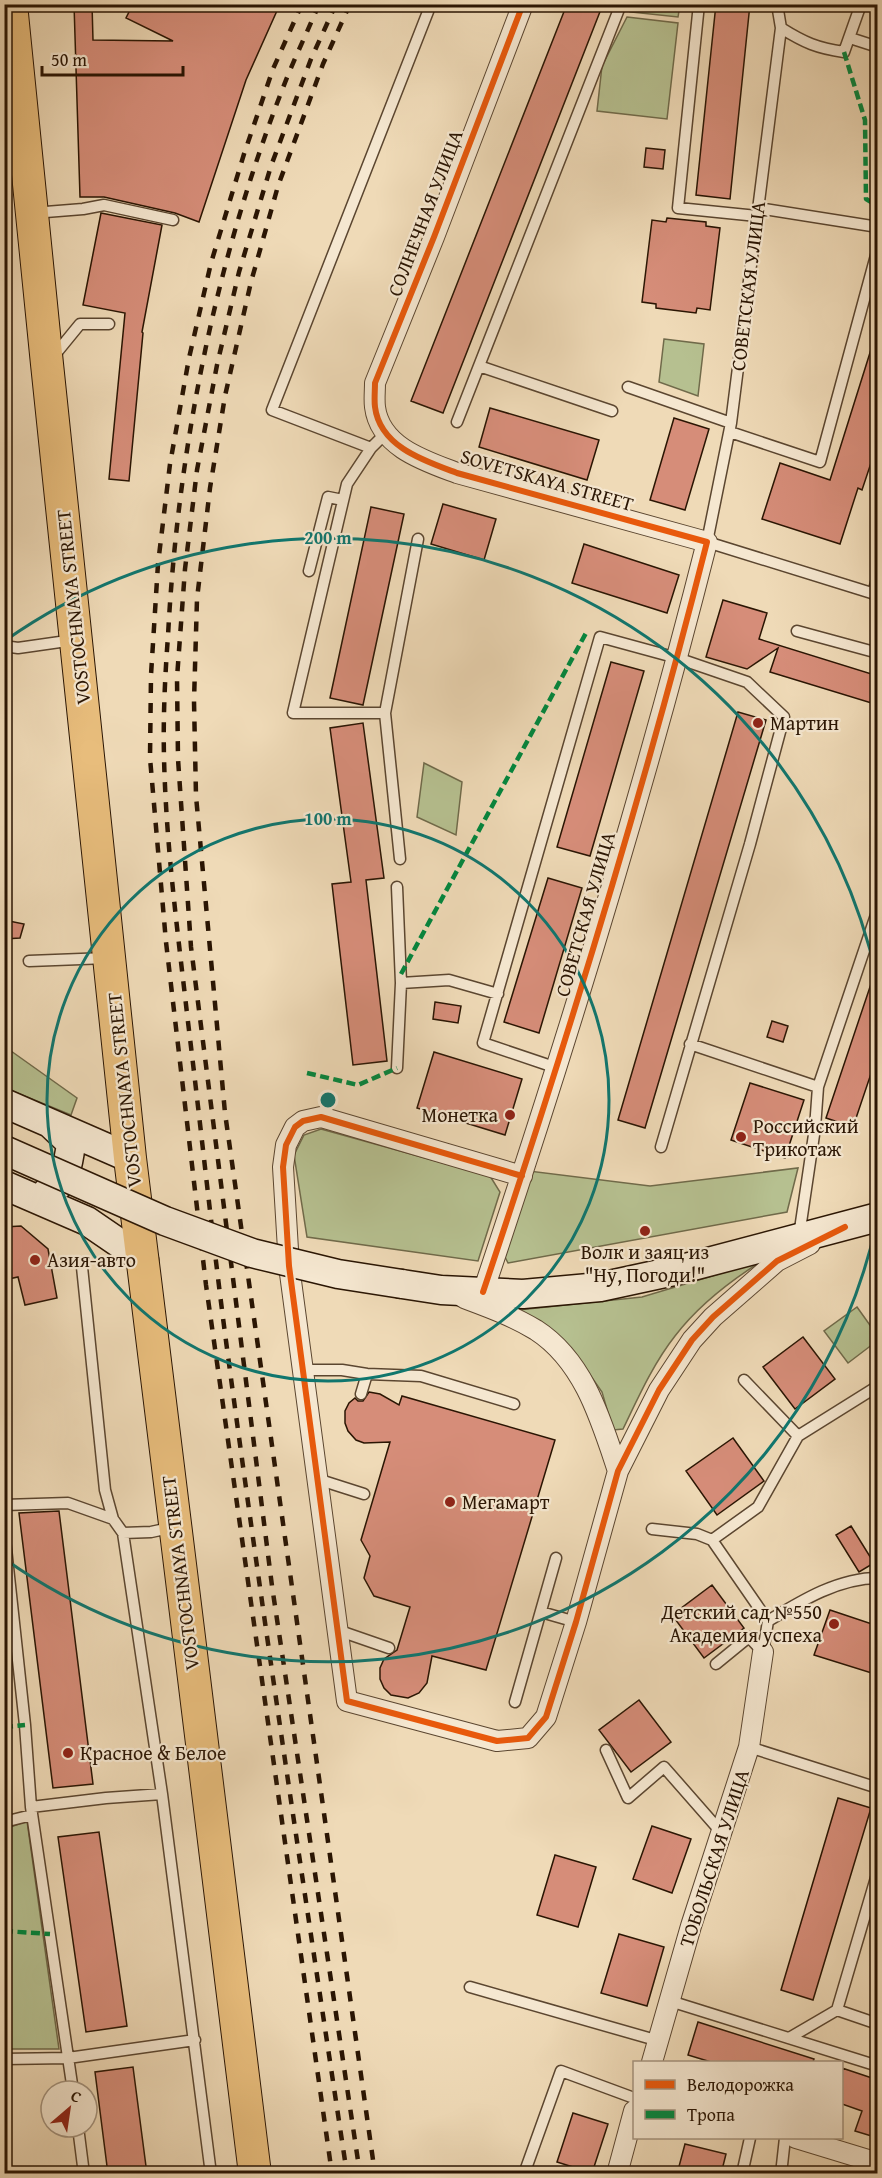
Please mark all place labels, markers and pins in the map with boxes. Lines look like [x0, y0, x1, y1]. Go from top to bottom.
place label: Мартин [770, 708, 840, 737]
marker: Мартин [751, 716, 765, 730]
centre of rings [318, 1090, 338, 1110]
place label: Монетка [421, 1100, 498, 1129]
marker: Монетка [503, 1108, 517, 1122]
place label: Российский Трикотаж [753, 1111, 859, 1163]
marker: Российский Трикотаж [734, 1130, 748, 1144]
marker: Волк и заяц из "Ну, Погоди!" [638, 1224, 652, 1238]
place label: Волк и заяц из "Ну, Погоди!" [581, 1237, 709, 1289]
place label: Азия-авто [47, 1245, 136, 1274]
marker: Азия-авто [28, 1253, 42, 1267]
place label: Мегамарт [462, 1487, 550, 1516]
marker: Мегамарт [443, 1495, 457, 1509]
place label: Детский сад №550 Академия успеха [660, 1597, 822, 1649]
marker: Детский сад №550 Академия успеха [827, 1617, 841, 1631]
place label: Красное & Белое [80, 1738, 226, 1767]
marker: Красное & Белое [61, 1746, 75, 1760]

